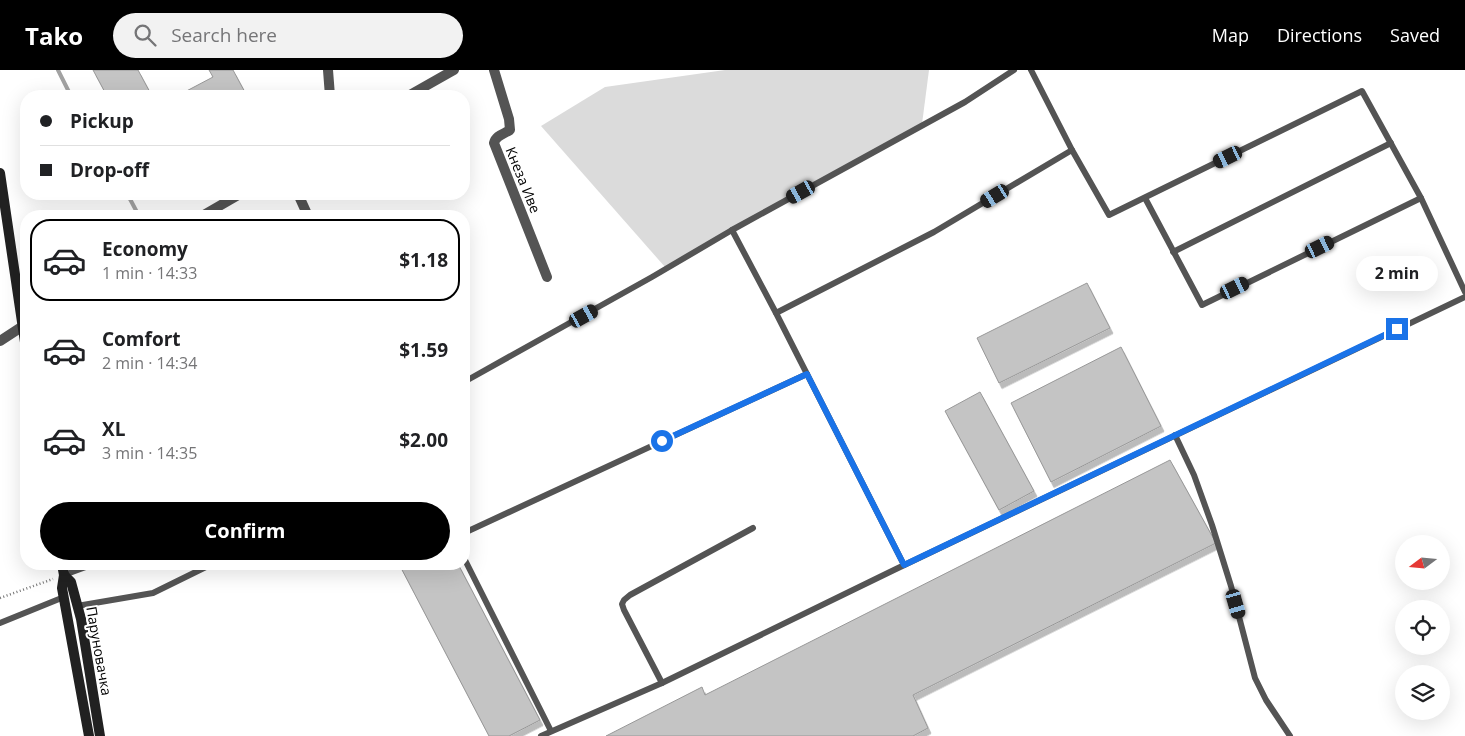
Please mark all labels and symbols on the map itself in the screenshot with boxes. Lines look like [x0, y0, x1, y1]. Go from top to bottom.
street label: Кнеза Иве [502, 144, 545, 216]
car [1211, 144, 1244, 170]
car [784, 178, 817, 206]
car [978, 182, 1011, 210]
car [1303, 234, 1336, 260]
callout: 2 min [1356, 256, 1438, 292]
car [1218, 275, 1251, 301]
car [567, 302, 600, 330]
route end [1386, 318, 1408, 340]
route start [651, 430, 673, 452]
north arrow [1395, 535, 1450, 590]
car [1224, 588, 1247, 620]
street label: Паруновачка [82, 605, 117, 697]

